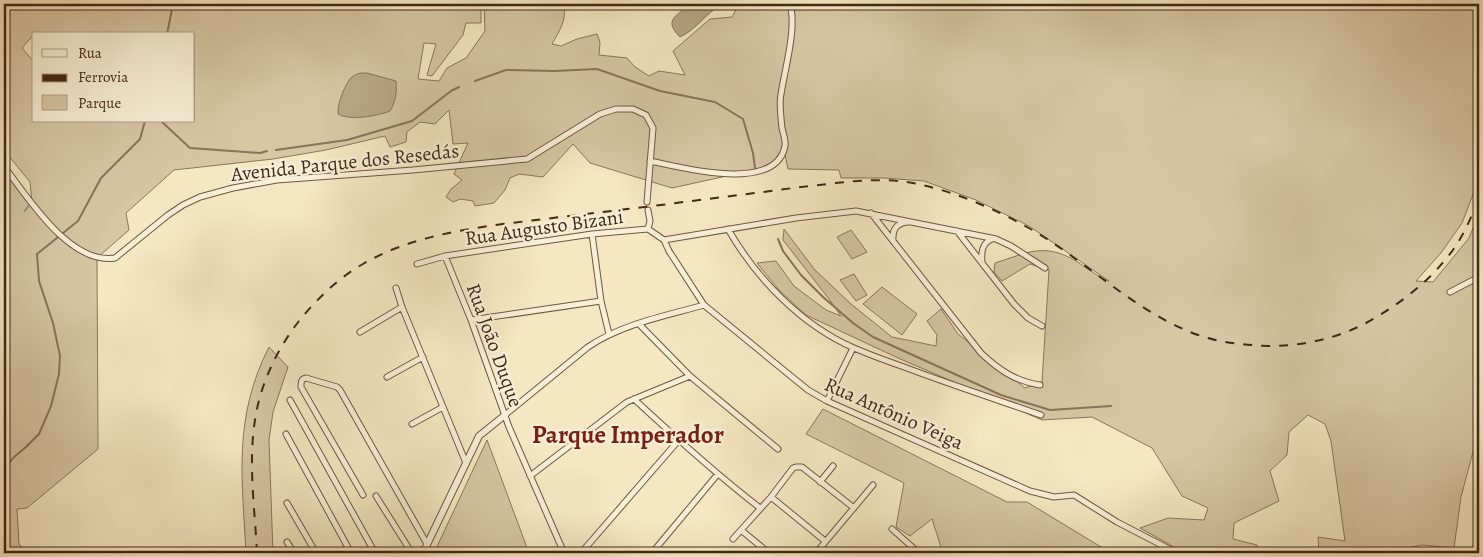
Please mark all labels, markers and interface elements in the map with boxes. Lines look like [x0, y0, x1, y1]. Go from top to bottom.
legend [32, 32, 195, 122]
text: Rua [78, 43, 102, 63]
text: Ferrovia [78, 67, 128, 87]
text: Parque [78, 93, 121, 113]
street label: Avenida Parque dos Resedás [229, 137, 460, 188]
street label: Rua Augusto Bizani [463, 203, 625, 252]
street label: Rua João Duque [460, 280, 529, 411]
street label: Rua Antônio Veiga [820, 371, 968, 456]
district label: Parque Imperador [532, 418, 724, 452]

